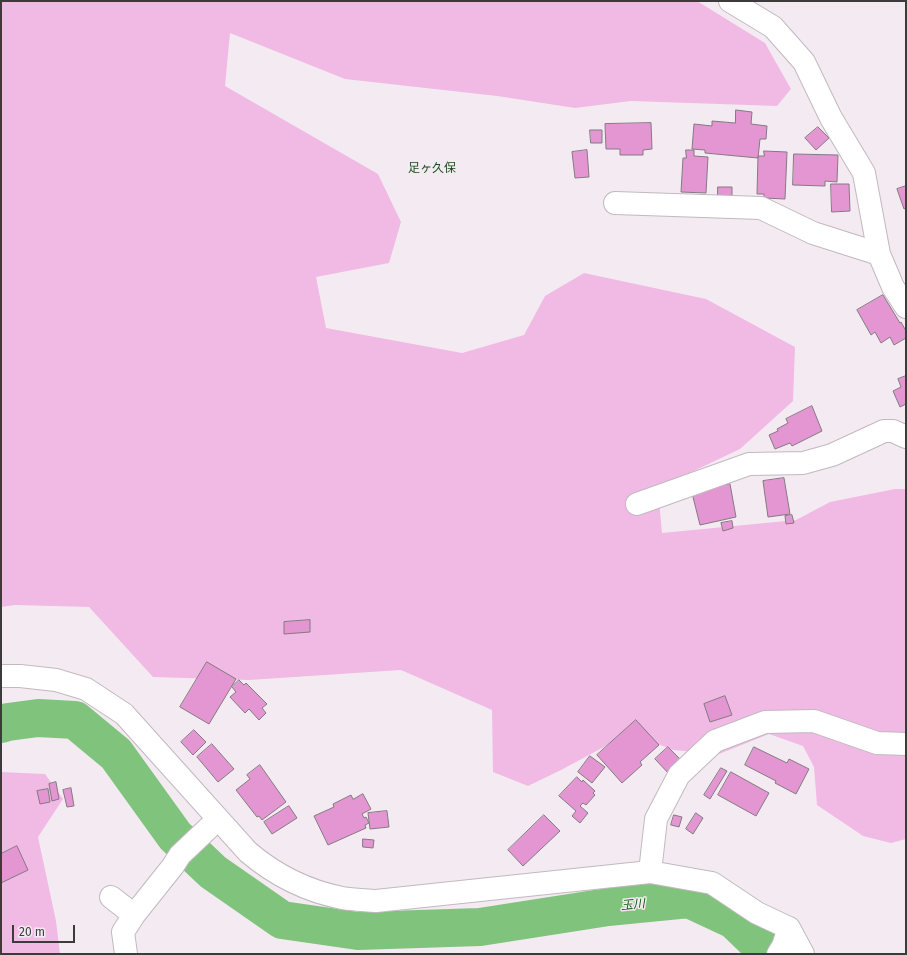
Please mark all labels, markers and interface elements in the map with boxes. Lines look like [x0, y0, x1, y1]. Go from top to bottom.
district label: 足ヶ久保 [408, 162, 456, 176]
water label: 玉川 [620, 897, 646, 913]
scale bar [14, 917, 77, 943]
text: 20 m [19, 925, 45, 939]

